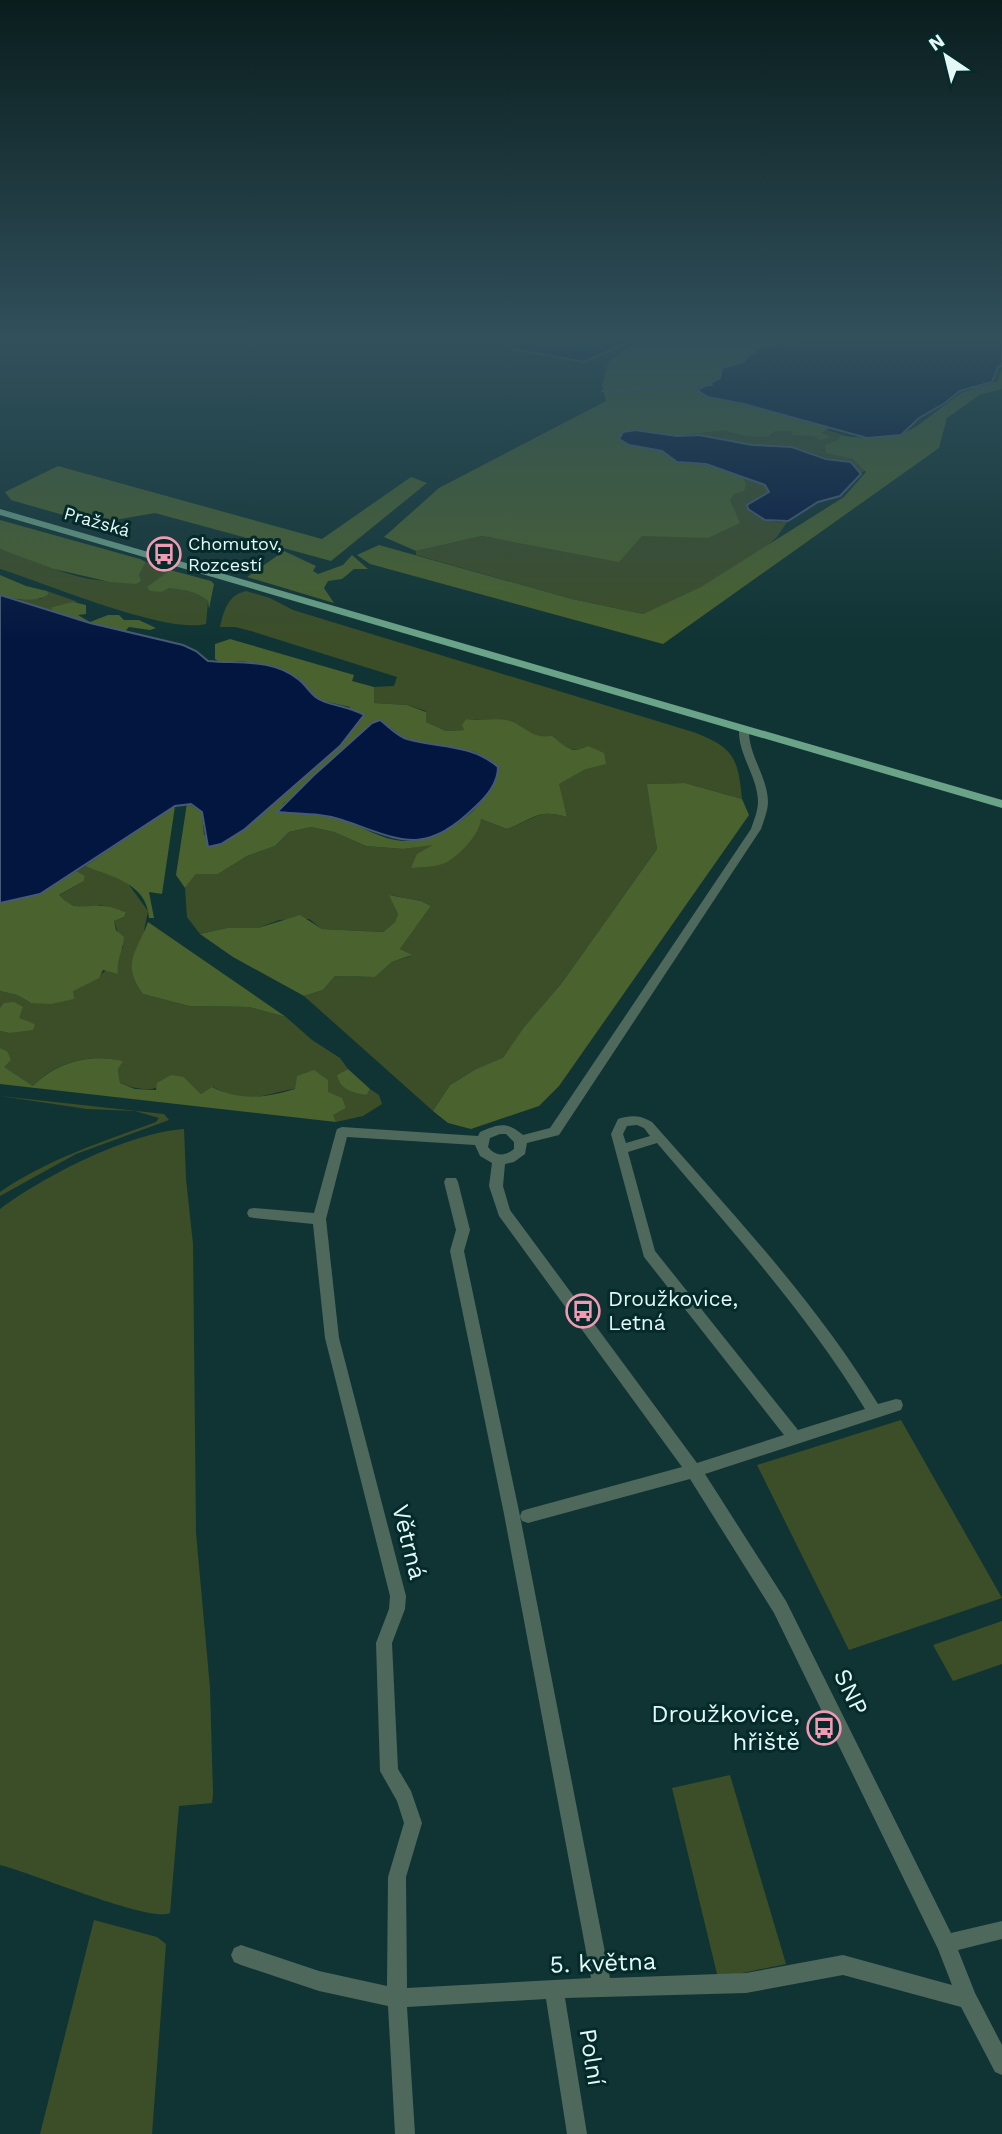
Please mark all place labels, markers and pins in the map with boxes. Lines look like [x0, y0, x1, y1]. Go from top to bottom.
place label: Chomutov, Rozcestí [188, 533, 282, 575]
bus stop icon: Chomutov, Rozcestí [145, 535, 183, 573]
place label: Droužkovice, Letná [608, 1286, 738, 1335]
bus stop icon: Droužkovice, Letná [564, 1292, 602, 1330]
place label: Droužkovice, hřiště [651, 1700, 800, 1756]
bus stop icon: Droužkovice, hřiště [805, 1709, 843, 1747]

